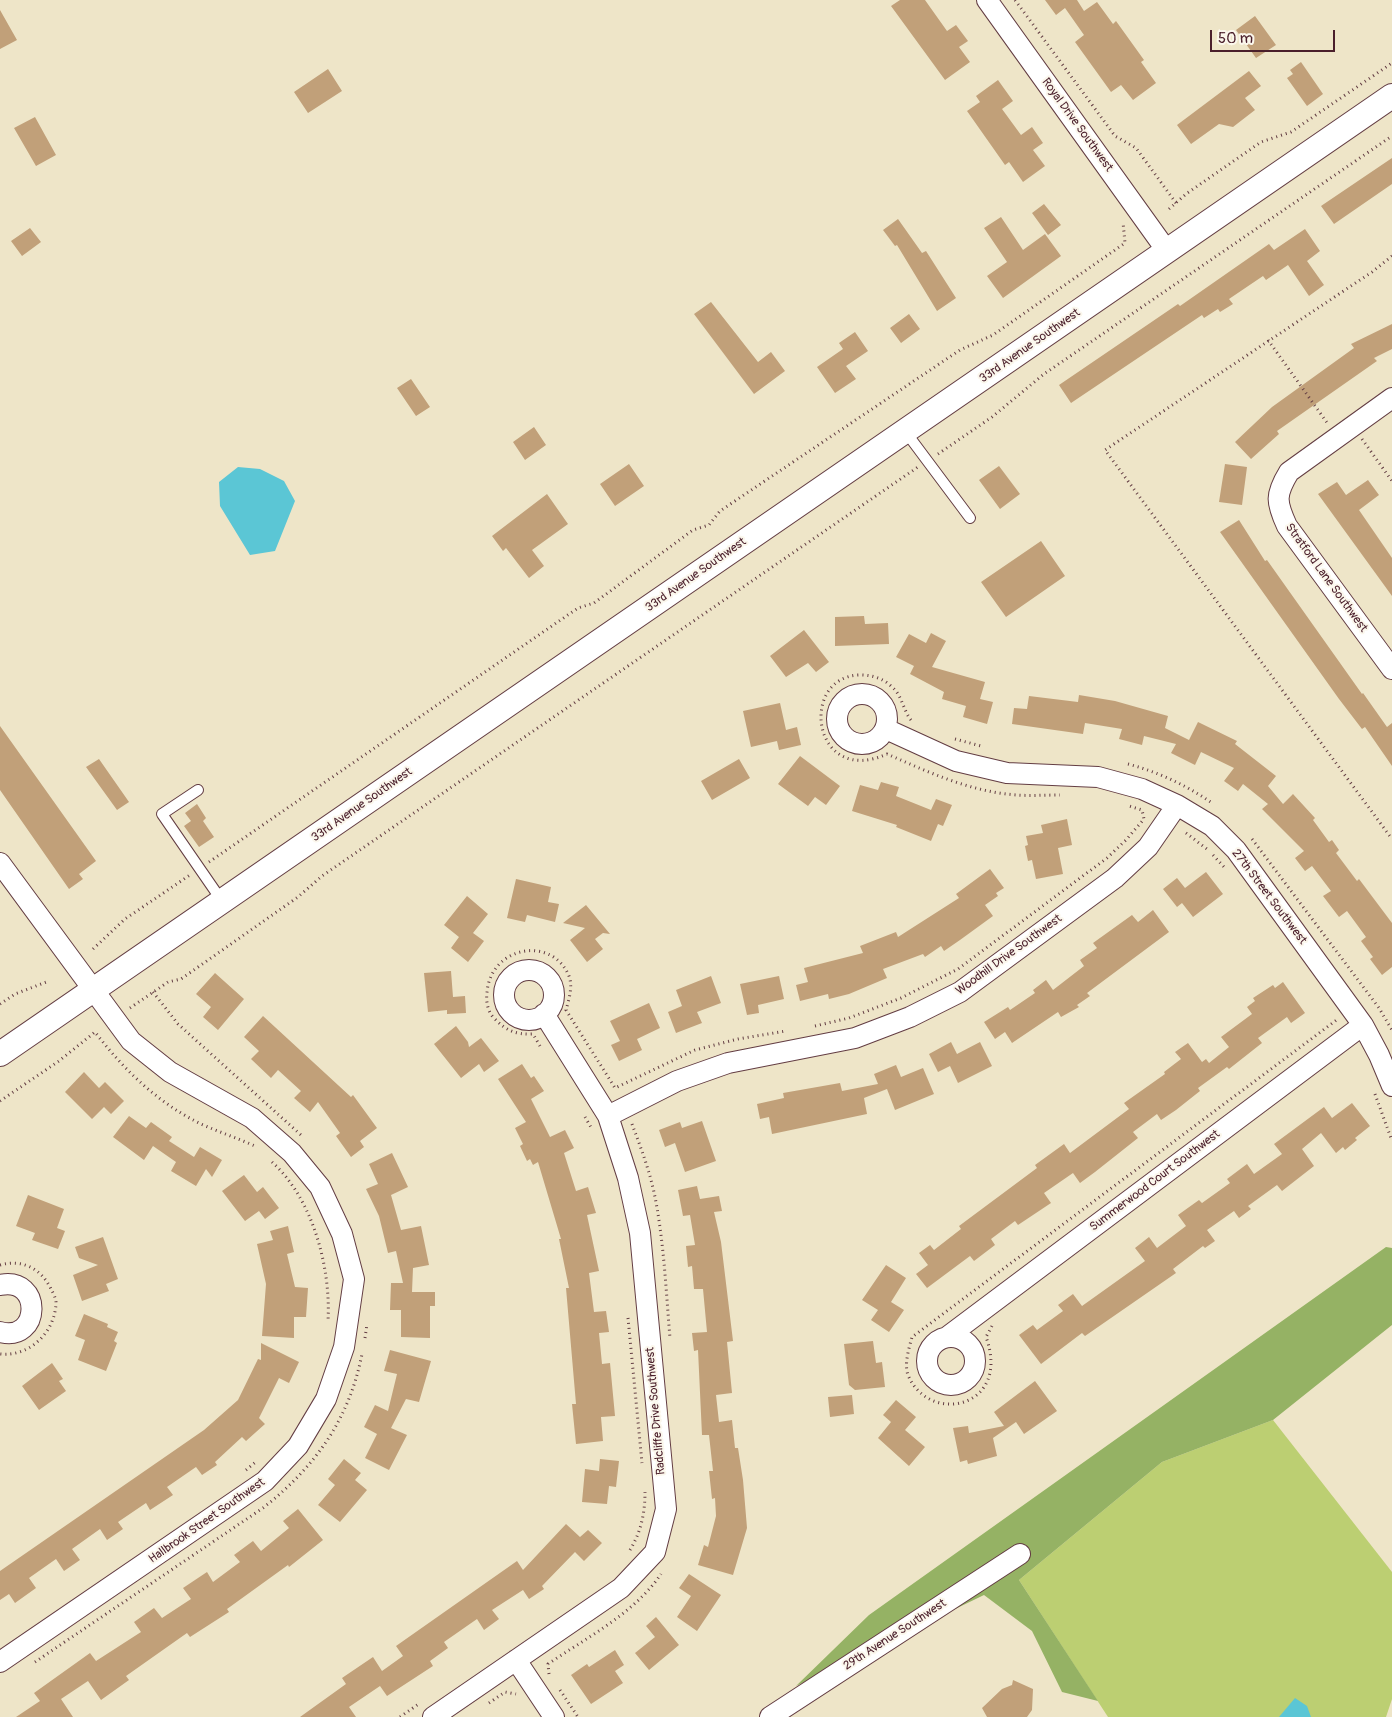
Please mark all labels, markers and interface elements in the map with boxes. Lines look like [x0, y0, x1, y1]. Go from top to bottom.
scale bar [1212, 20, 1337, 52]
text: 50 m [1218, 29, 1253, 48]
street label: Royal Drive Southwest [1038, 75, 1116, 175]
street label: 33rd Avenue Southwest [977, 306, 1083, 386]
street label: Stratford Lane Southwest [1282, 521, 1370, 635]
street label: 33rd Avenue Southwest [643, 535, 749, 615]
street label: 33rd Avenue Southwest [309, 765, 415, 845]
street label: 27th Street Southwest [1229, 847, 1309, 947]
street label: Woodhill Drive Southwest [953, 912, 1065, 998]
street label: Summerwood Court Southwest [1087, 1127, 1223, 1235]
street label: Radcliffe Drive Southwest [643, 1346, 669, 1476]
street label: Hallbrook Street Southwest [146, 1475, 268, 1567]
street label: 29th Avenue Southwest [841, 1596, 949, 1674]

